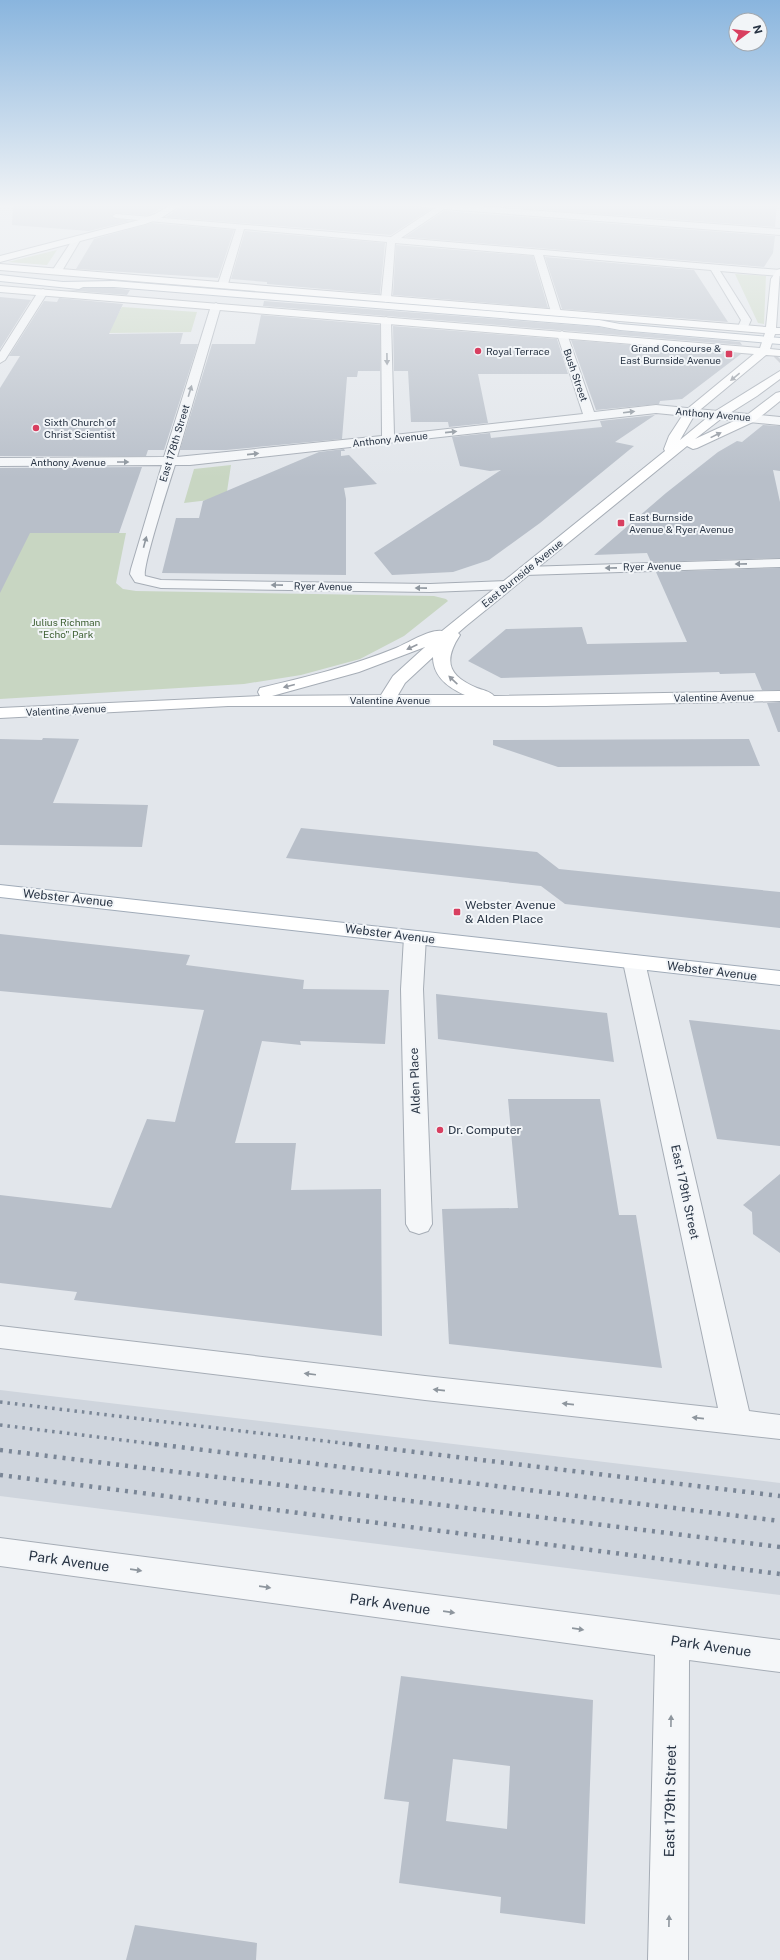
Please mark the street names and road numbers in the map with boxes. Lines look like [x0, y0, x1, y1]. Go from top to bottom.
street label: Bush Street [561, 347, 591, 403]
street label: East 178th Street [156, 403, 192, 483]
street label: Anthony Avenue [675, 405, 752, 423]
street label: Anthony Avenue [352, 429, 429, 449]
street label: Anthony Avenue [30, 456, 106, 468]
street label: East Burnside Avenue [479, 536, 565, 609]
street label: Ryer Avenue [623, 559, 682, 573]
street label: Ryer Avenue [294, 579, 353, 593]
street label: Valentine Avenue [674, 690, 755, 704]
street label: Valentine Avenue [350, 694, 431, 706]
street label: Valentine Avenue [26, 702, 107, 718]
street label: Webster Avenue [22, 886, 114, 910]
street label: Webster Avenue [344, 922, 436, 947]
street label: Webster Avenue [666, 959, 758, 984]
street label: Alden Place [407, 1047, 423, 1115]
street label: East 179th Street [668, 1143, 702, 1241]
street label: Park Avenue [28, 1547, 110, 1575]
street label: Park Avenue [349, 1590, 431, 1618]
street label: Park Avenue [670, 1632, 752, 1660]
street label: East 179th Street [661, 1745, 679, 1857]

